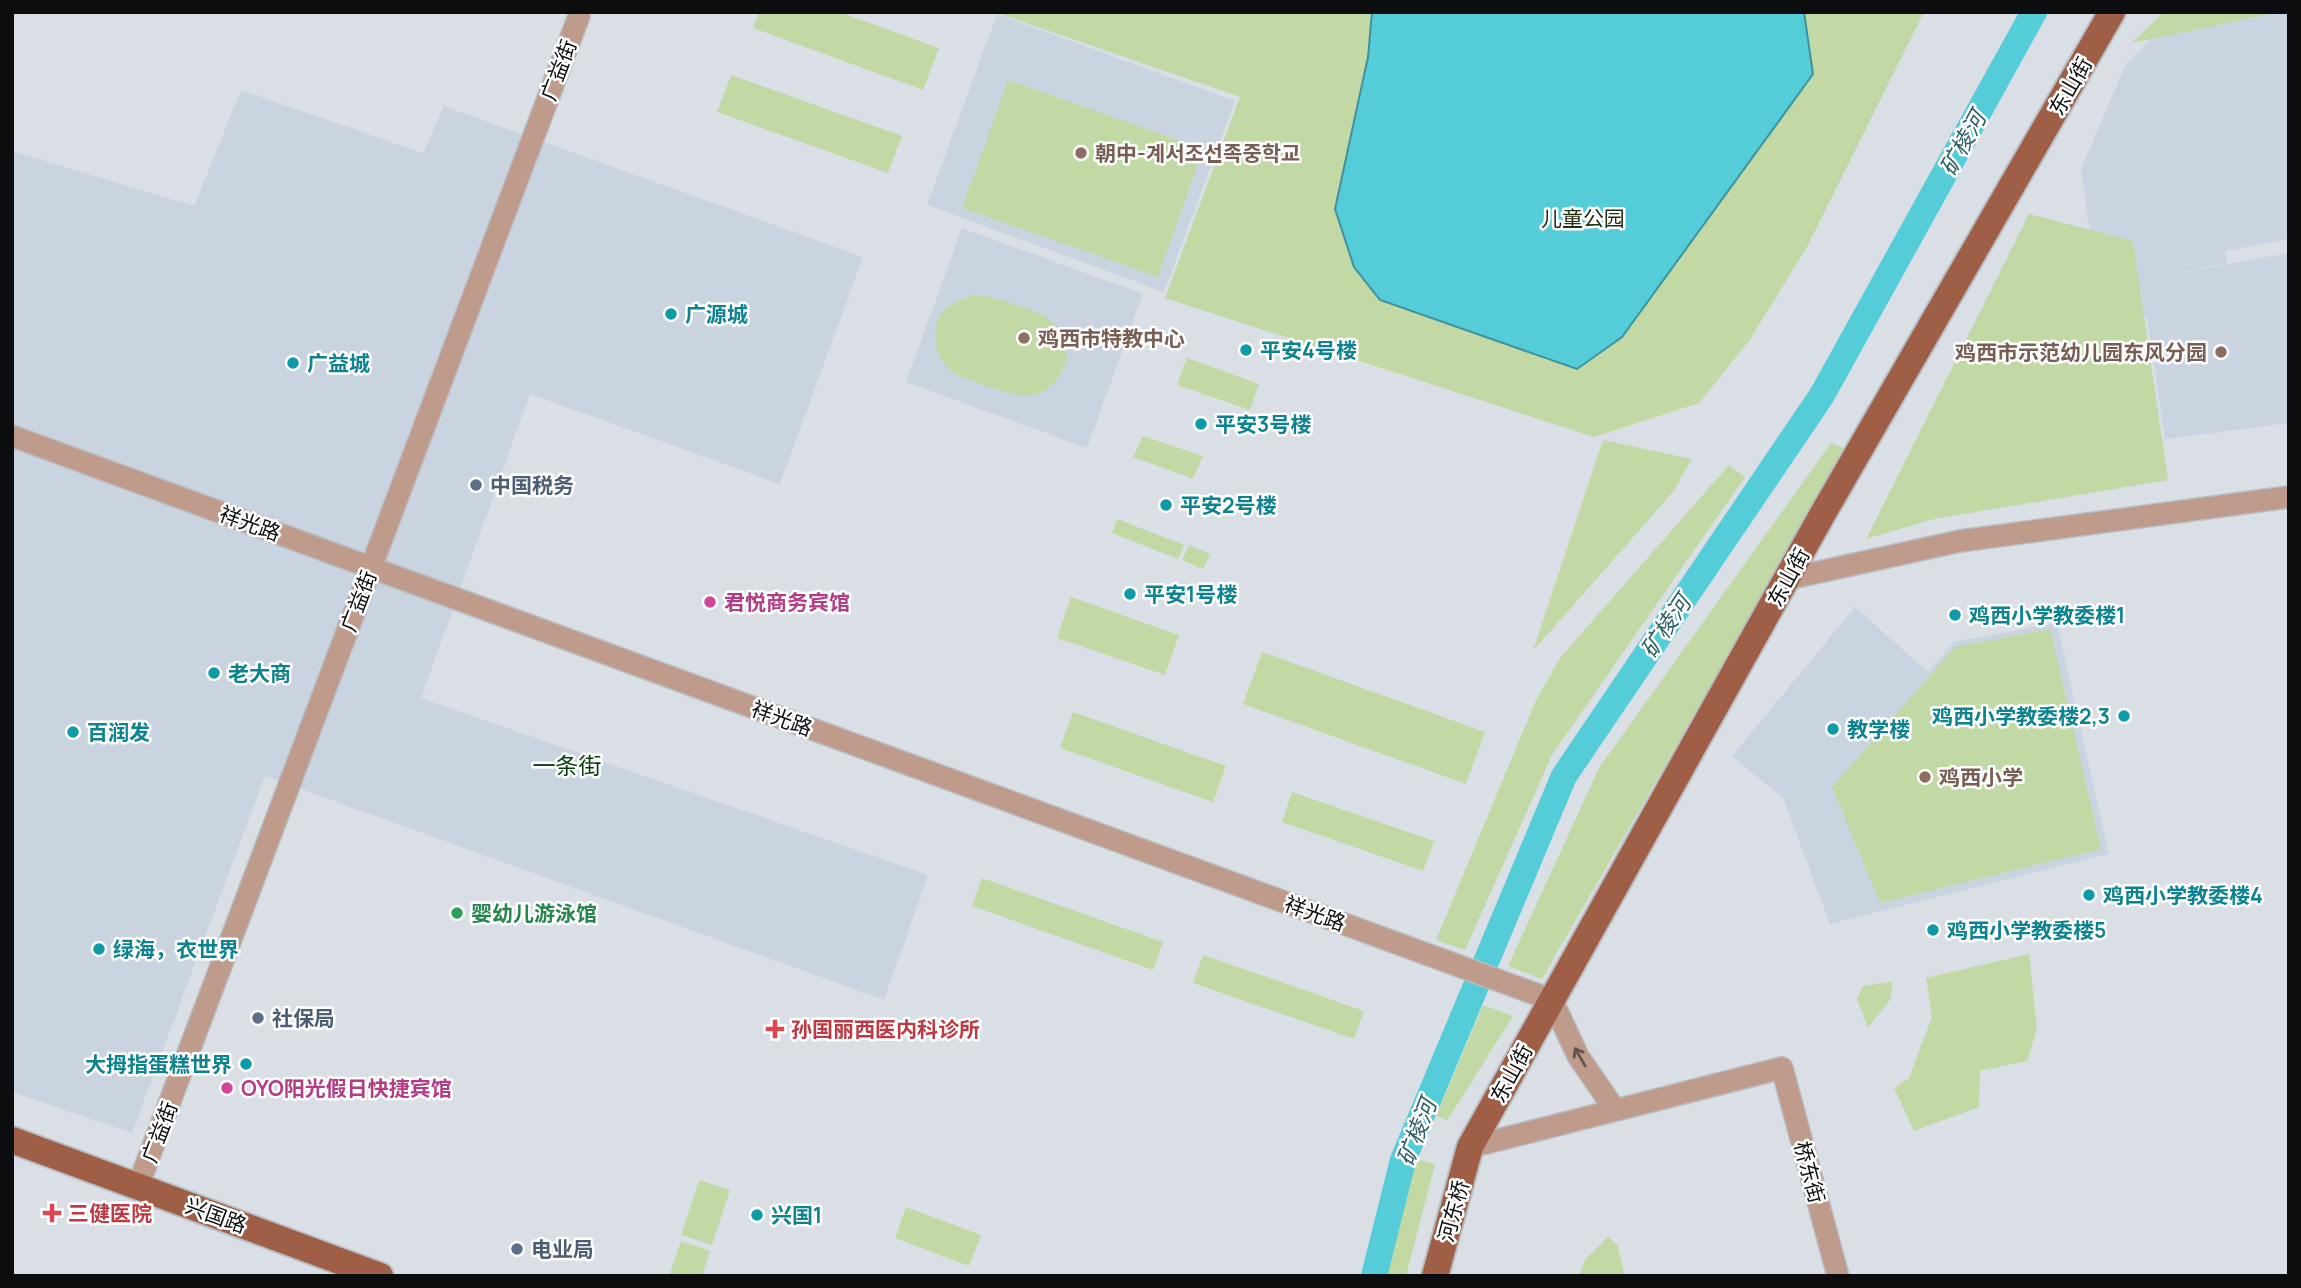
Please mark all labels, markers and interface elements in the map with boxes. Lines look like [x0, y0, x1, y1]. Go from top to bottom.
street label: 广益街 [534, 36, 582, 104]
street label: 东山街 [2042, 52, 2098, 120]
water label: 矿棱河 [1931, 102, 1995, 181]
place label: 朝中-계서조선족중학교 [1095, 139, 1300, 167]
marker: 朝中-계서조선족중학교 [1073, 145, 1089, 161]
park label: 儿童公园 [1541, 204, 1625, 232]
place label: 广源城 [685, 300, 748, 328]
marker: 广源城 [663, 306, 679, 322]
place label: 鸡西市特教中心 [1038, 324, 1185, 352]
marker: 鸡西市特教中心 [1016, 330, 1032, 346]
place label: 平安4号楼 [1260, 336, 1357, 364]
place label: 鸡西市示范幼儿园东风分园 [1955, 338, 2207, 366]
marker: 平安4号楼 [1238, 342, 1254, 358]
marker: 鸡西市示范幼儿园东风分园 [2213, 344, 2229, 360]
place label: 广益城 [307, 349, 370, 377]
marker: 广益城 [285, 355, 301, 371]
place label: 平安3号楼 [1215, 410, 1311, 438]
marker: 平安3号楼 [1193, 416, 1209, 432]
place label: 中国税务 [490, 471, 574, 499]
marker: 中国税务 [468, 477, 484, 493]
place label: 平安2号楼 [1180, 491, 1277, 519]
marker: 平安2号楼 [1158, 497, 1174, 513]
street label: 祥光路 [216, 499, 284, 547]
street label: 东山街 [1760, 543, 1816, 611]
street label: 广益街 [334, 567, 382, 635]
place label: 平安1号楼 [1144, 580, 1237, 608]
water label: 矿棱河 [1632, 585, 1700, 664]
marker: 平安1号楼 [1122, 586, 1138, 602]
place label: 君悦商务宾馆 [724, 588, 850, 616]
marker: 君悦商务宾馆 [702, 594, 718, 610]
place label: 鸡西小学教委楼1 [1969, 601, 2125, 629]
marker: 鸡西小学教委楼1 [1947, 607, 1963, 623]
place label: 老大商 [228, 659, 291, 687]
marker: 老大商 [206, 665, 222, 681]
street label: 祥光路 [748, 694, 816, 742]
place label: 鸡西小学教委楼2,3 [1932, 702, 2110, 730]
marker: 鸡西小学教委楼2,3 [2116, 708, 2132, 724]
place label: 教学楼 [1847, 715, 1910, 743]
place label: 百润发 [87, 718, 150, 746]
marker: 教学楼 [1825, 721, 1841, 737]
marker: 百润发 [65, 724, 81, 740]
district label: 一条街 [533, 749, 602, 781]
place label: 鸡西小学 [1939, 763, 2023, 791]
marker: 鸡西小学 [1917, 769, 1933, 785]
place label: 鸡西小学教委楼4 [2103, 881, 2263, 909]
marker: 鸡西小学教委楼4 [2081, 887, 2097, 903]
street label: 祥光路 [1281, 889, 1349, 937]
place label: 婴幼儿游泳馆 [471, 899, 597, 927]
marker: 婴幼儿游泳馆 [449, 905, 465, 921]
place label: 鸡西小学教委楼5 [1947, 916, 2106, 944]
marker: 鸡西小学教委楼5 [1925, 922, 1941, 938]
place label: 绿海，衣世界 [113, 935, 239, 963]
marker: 绿海，衣世界 [91, 941, 107, 957]
place label: 社保局 [272, 1004, 335, 1032]
marker: 社保局 [250, 1010, 266, 1026]
place label: 孙国丽西医内科诊所 [791, 1015, 980, 1043]
marker: 孙国丽西医内科诊所 [765, 1019, 785, 1039]
street label: 东山街 [1483, 1039, 1539, 1107]
one-way arrow [1572, 1047, 1586, 1067]
place label: 大拇指蛋糕世界 [85, 1050, 232, 1078]
marker: 大拇指蛋糕世界 [238, 1056, 254, 1072]
place label: OYO阳光假日快捷宾馆 [241, 1074, 452, 1102]
marker: OYO阳光假日快捷宾馆 [219, 1080, 235, 1096]
water label: 矿棱河 [1389, 1090, 1445, 1170]
street label: 广益街 [135, 1098, 183, 1166]
street label: 桥东街 [1788, 1138, 1832, 1206]
street label: 河东桥 [1431, 1177, 1475, 1245]
street label: 兴国路 [182, 1191, 250, 1239]
place label: 三健医院 [68, 1199, 152, 1227]
place label: 兴国1 [771, 1201, 822, 1229]
marker: 三健医院 [42, 1203, 62, 1223]
marker: 兴国1 [749, 1207, 765, 1223]
place label: 电业局 [531, 1235, 594, 1263]
marker: 电业局 [509, 1241, 525, 1257]

